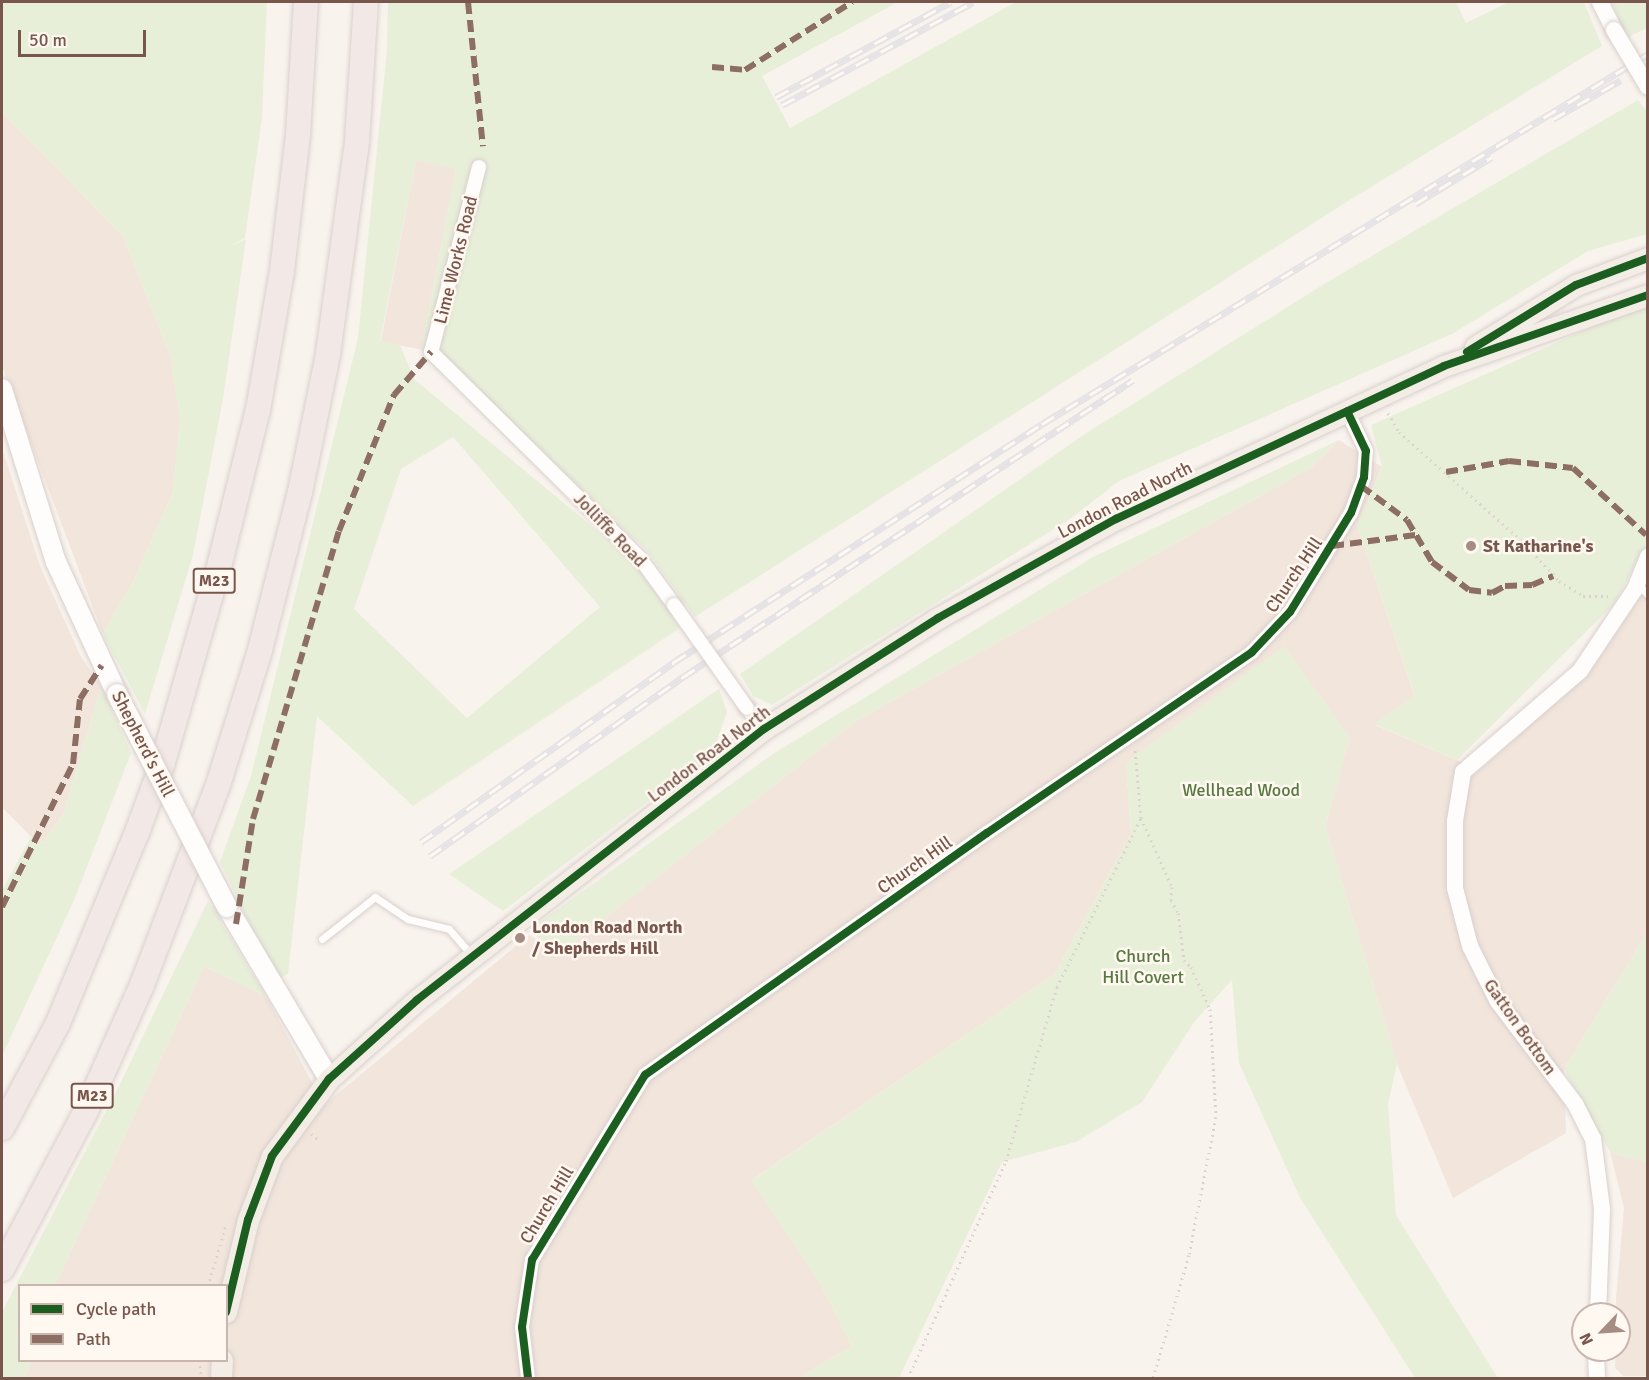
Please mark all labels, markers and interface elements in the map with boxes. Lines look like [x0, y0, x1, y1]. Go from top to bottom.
scale bar [21, 18, 148, 56]
text: 50 m [29, 29, 67, 51]
street label: Lime Works Road [430, 194, 482, 326]
street label: London Road North [1054, 457, 1196, 543]
street label: Jolliffe Road [569, 488, 651, 572]
street label: Church Hill [1261, 533, 1327, 617]
place label: St Katharine's [1483, 535, 1594, 557]
marker: St Katharine's [1464, 539, 1478, 553]
road number: M23 [192, 568, 236, 594]
street label: Shepherd's Hill [107, 687, 179, 801]
street label: London Road North [643, 701, 775, 807]
park label: Wellhead Wood [1182, 779, 1300, 801]
street label: Church Hill [873, 831, 957, 899]
place label: London Road North / Shepherds Hill [532, 917, 683, 960]
marker: London Road North / Shepherds Hill [513, 931, 527, 945]
park label: Church Hill Covert [1102, 946, 1184, 988]
street label: Gatton Bottom [1479, 975, 1561, 1079]
road number: M23 [70, 1083, 115, 1109]
street label: Church Hill [515, 1162, 579, 1248]
legend [18, 1284, 228, 1362]
text: Cycle path [76, 1298, 156, 1320]
north arrow [1571, 1302, 1631, 1362]
text: Path [76, 1328, 111, 1350]
text: N [1575, 1329, 1598, 1348]

